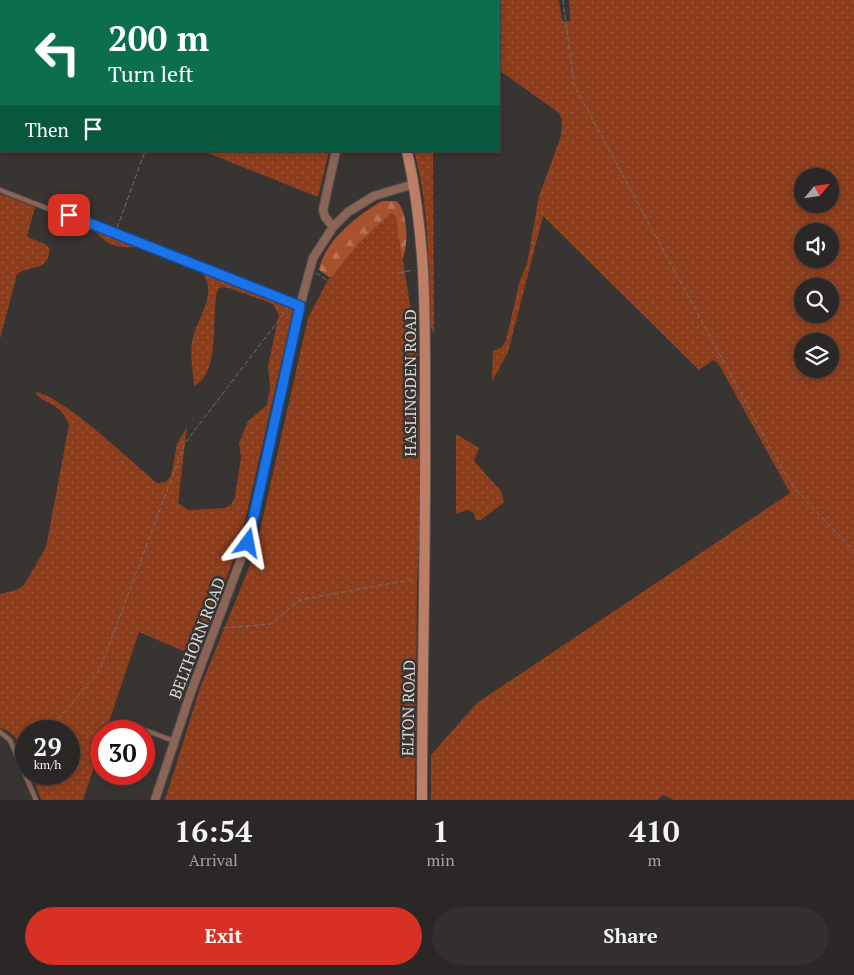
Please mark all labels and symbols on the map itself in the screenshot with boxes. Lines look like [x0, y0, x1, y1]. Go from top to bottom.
north arrow [794, 168, 839, 212]
pin [48, 194, 90, 236]
street label: HASLINGDEN ROAD [399, 309, 421, 457]
position arrow [221, 516, 273, 568]
street label: BELTHORN ROAD [164, 574, 230, 702]
street label: ELTON ROAD [396, 660, 420, 756]
speed limit sign: 30 [90, 720, 155, 785]

